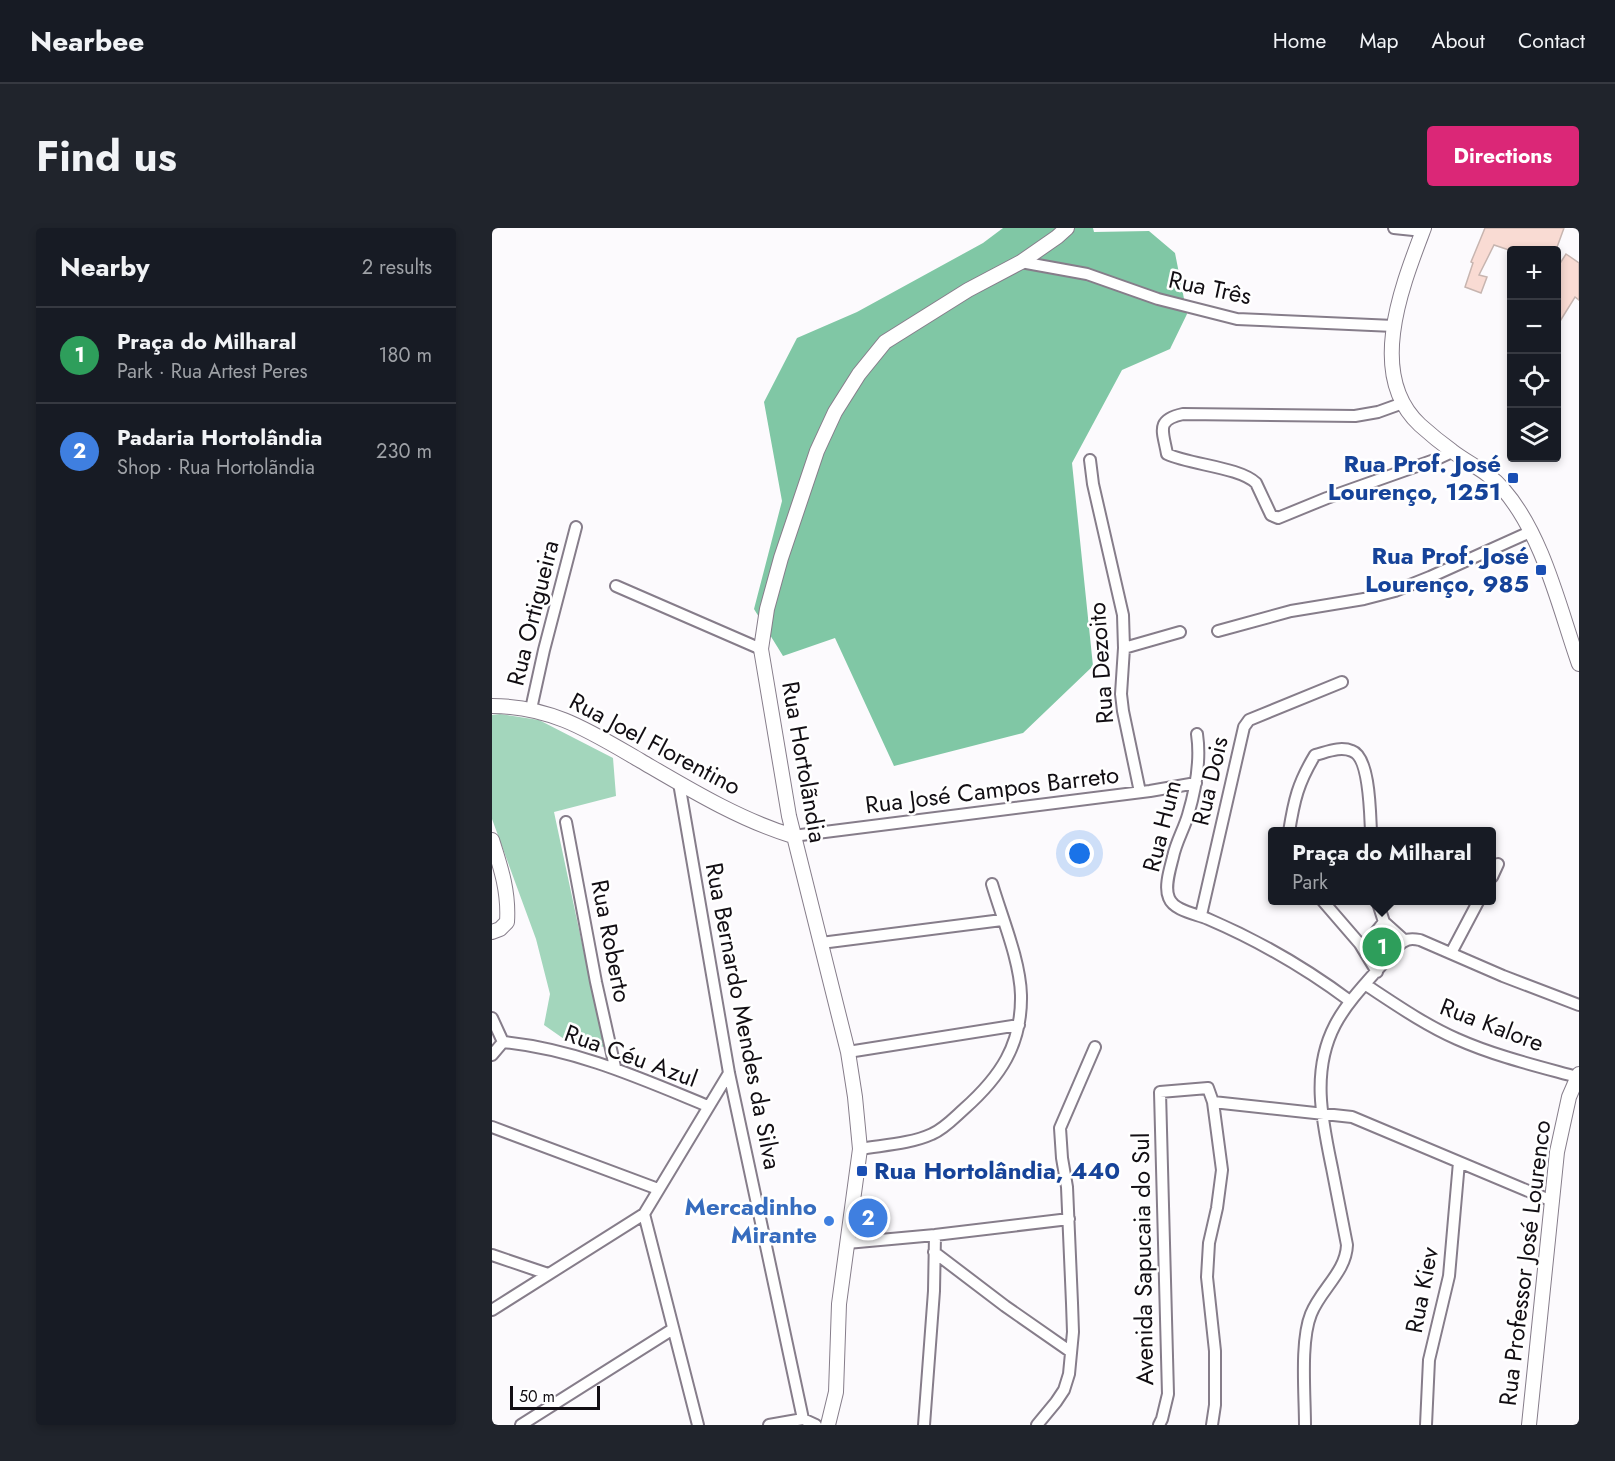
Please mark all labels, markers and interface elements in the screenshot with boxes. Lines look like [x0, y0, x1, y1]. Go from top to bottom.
text: Nearbee [30, 21, 144, 62]
text: Home [1273, 26, 1326, 56]
text: Map [1359, 26, 1399, 56]
text: About [1432, 26, 1485, 56]
text: Contact [1518, 26, 1585, 56]
text: Find us [36, 126, 177, 187]
button: Directions [1427, 126, 1579, 186]
map controls [1507, 246, 1561, 462]
button: + [1507, 246, 1561, 300]
text: Nearby [60, 248, 149, 286]
text: 2 results [362, 253, 432, 282]
street label: Rua Três [1165, 262, 1255, 313]
button: − [1507, 300, 1561, 354]
text: Praça do Milharal [117, 325, 296, 357]
text: 1 [74, 341, 85, 370]
text: 180 m [378, 341, 432, 370]
button: locate [1507, 354, 1561, 408]
text: Park · Rua Artest Peres [117, 357, 308, 386]
button: layers [1507, 408, 1561, 462]
text: Padaria Hortolândia [117, 421, 322, 453]
text: 2 [73, 437, 86, 466]
text: 230 m [376, 437, 432, 466]
place label: Rua Prof. José Lourenço, 1251 [1328, 446, 1501, 509]
text: Shop · Rua Hortolãndia [117, 453, 315, 482]
marker: Rua Prof. José Lourenço, 1251 [1506, 471, 1520, 485]
street label: Rua Ortigueira [498, 537, 567, 689]
place label: Rua Prof. José Lourenço, 985 [1365, 538, 1529, 601]
marker: Rua Prof. José Lourenço, 985 [1534, 563, 1548, 577]
street label: Rua Dezoito [1079, 601, 1122, 725]
street label: Rua Hortolãndia [773, 678, 836, 845]
street label: Rua Joel Florentino [563, 684, 747, 804]
street label: Rua Dois [1182, 733, 1237, 829]
street label: Rua José Campos Barreto [863, 757, 1121, 822]
street label: Rua Hum [1133, 776, 1190, 875]
popup [1268, 827, 1496, 905]
text: Praça do Milharal [1292, 836, 1472, 868]
your location [1065, 839, 1094, 868]
street label: Rua Bernardo Mendes da Silva [697, 859, 790, 1172]
text: Park [1292, 868, 1328, 897]
street label: Rua Roberto [582, 876, 641, 1005]
pin: 1 [1362, 924, 1402, 970]
street label: Rua Kalore [1435, 989, 1549, 1060]
street label: Rua Céu Azul [560, 1015, 703, 1096]
street label: Rua Professor José Lourenco [1490, 1118, 1559, 1408]
street label: Avenida Sapucaia do Sul [1123, 1132, 1162, 1386]
place label: Rua Hortolândia, 440 [874, 1153, 1120, 1188]
marker: Rua Hortolândia, 440 [855, 1164, 869, 1178]
place label: Mercadinho Mirante [685, 1189, 817, 1252]
pin: 2 [848, 1196, 887, 1240]
marker: Mercadinho Mirante [822, 1214, 836, 1228]
street label: Rua Kiev [1396, 1243, 1447, 1336]
scale bar [510, 1383, 600, 1410]
text: 50 m [519, 1385, 555, 1408]

